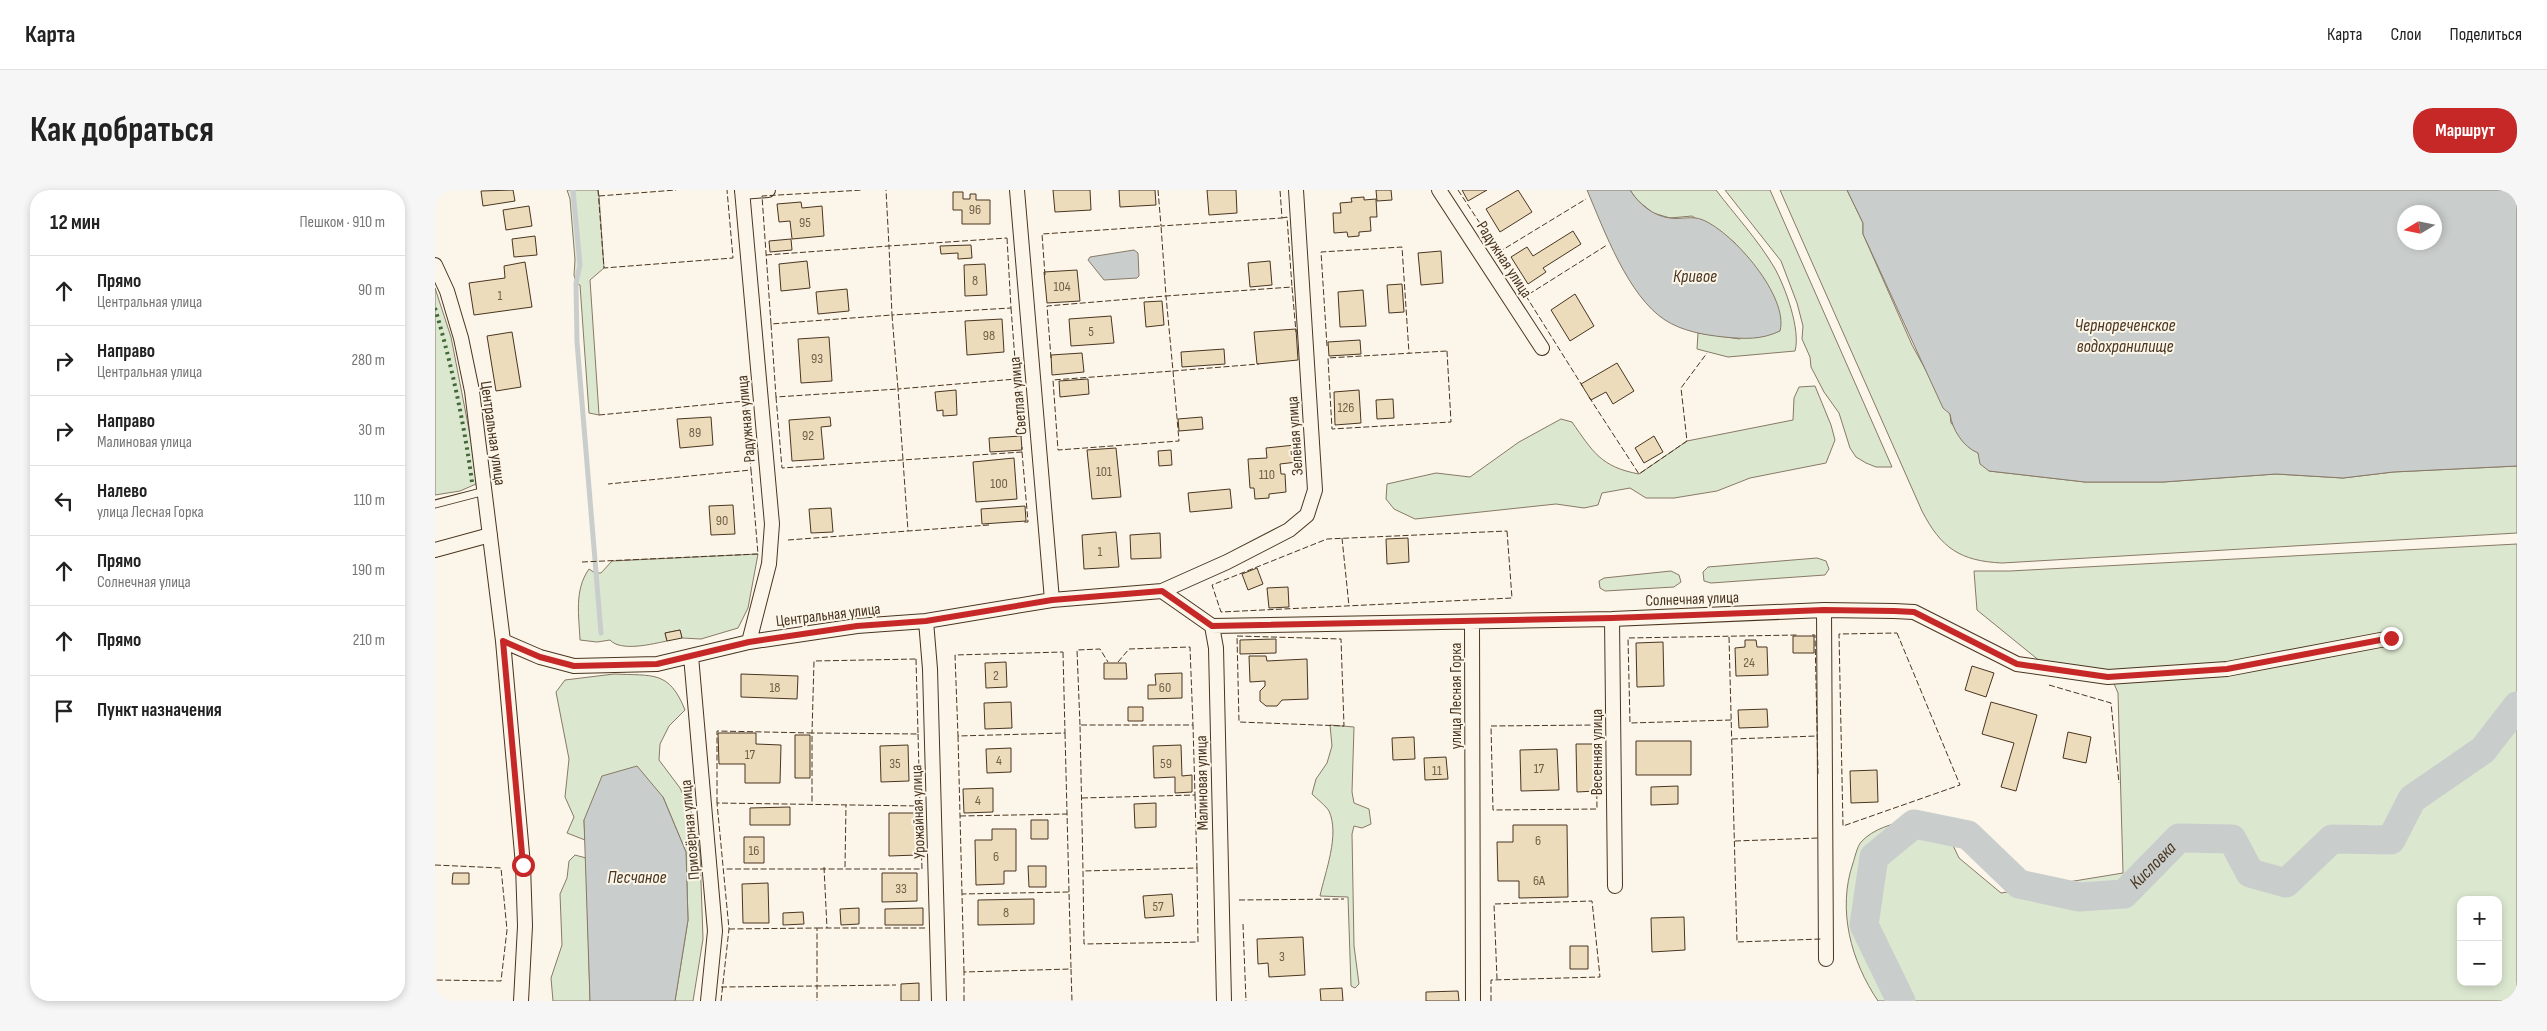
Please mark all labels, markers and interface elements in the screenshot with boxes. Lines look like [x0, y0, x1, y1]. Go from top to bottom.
text: Карта [25, 20, 75, 49]
text: Карта [2327, 24, 2363, 45]
text: Слои [2391, 24, 2422, 45]
text: Поделиться [2450, 24, 2522, 45]
button: Маршрут [2413, 108, 2517, 153]
text: Как добраться [30, 109, 214, 152]
house number: 96 [969, 201, 981, 218]
north arrow [2397, 205, 2442, 250]
text: 12 мин [50, 210, 100, 235]
text: Пешком · 910 m [300, 213, 385, 232]
house number: 95 [799, 214, 811, 231]
street label: Радужная улица [1472, 218, 1536, 302]
water label: Кривое [1673, 266, 1717, 287]
text: Прямо [97, 270, 141, 293]
house number: 8 [972, 272, 978, 289]
icon: ahead [50, 277, 78, 305]
house number: 104 [1054, 278, 1071, 295]
text: 90 m [358, 281, 385, 300]
house number: 1 [498, 287, 503, 304]
text: Центральная улица [97, 293, 202, 312]
water label: Чернореченское водохранилище [2074, 315, 2176, 357]
house number: 5 [1088, 323, 1094, 340]
house number: 98 [983, 327, 995, 344]
text: Направо [97, 340, 155, 363]
icon: right [50, 347, 78, 375]
house number: 93 [811, 350, 823, 367]
text: 280 m [351, 351, 385, 370]
street label: Светлая улица [1006, 356, 1031, 436]
text: Центральная улица [97, 363, 202, 382]
street label: Радужная улица [733, 374, 760, 463]
street label: Центральная улица [476, 380, 509, 487]
street label: Зелёная улица [1283, 395, 1308, 476]
house number: 126 [1338, 399, 1354, 416]
text: Направо [97, 410, 155, 433]
icon: right [50, 417, 78, 445]
text: 30 m [358, 421, 385, 440]
house number: 89 [689, 424, 701, 441]
house number: 92 [802, 427, 814, 444]
text: Малиновая улица [97, 433, 192, 452]
house number: 101 [1096, 463, 1112, 480]
house number: 110 [1259, 466, 1275, 483]
house number: 100 [990, 475, 1008, 492]
text: Налево [97, 480, 147, 503]
icon: left [50, 487, 78, 515]
text: 110 m [354, 491, 385, 510]
text: улица Лесная Горка [97, 503, 204, 522]
house number: 90 [716, 512, 728, 529]
house number: 1 [1098, 543, 1103, 560]
text: Прямо [97, 550, 141, 573]
icon: ahead [50, 557, 78, 585]
text: 190 m [352, 561, 385, 580]
text: Солнечная улица [97, 573, 191, 592]
street label: Солнечная улица [1645, 588, 1739, 611]
street label: Центральная улица [775, 600, 882, 631]
icon: ahead [50, 627, 78, 655]
route end [2380, 627, 2403, 650]
text: Прямо [97, 629, 141, 652]
text: 210 m [353, 631, 385, 650]
street label: улица Лесная Горка [1447, 643, 1466, 749]
house number: 24 [1743, 654, 1755, 671]
house number: 2 [993, 667, 999, 684]
house number: 18 [769, 679, 781, 696]
house number: 60 [1159, 679, 1171, 696]
icon: arrive [50, 697, 78, 725]
text: Пункт назначения [97, 699, 222, 722]
street label: Весенняя улица [1588, 709, 1607, 795]
street label: Малиновая улица [1192, 735, 1213, 831]
house number: 17 [745, 746, 756, 763]
house number: 4 [996, 752, 1002, 769]
house number: 35 [889, 755, 901, 772]
house number: 59 [1160, 755, 1172, 772]
house number: 17 [1534, 760, 1545, 777]
house number: 11 [1432, 762, 1442, 779]
street label: Урожайная улица [907, 765, 930, 859]
street label: Приозёрная улица [677, 779, 704, 881]
house number: 4 [975, 792, 981, 809]
house number: 6 [1535, 832, 1541, 849]
water label: Кисловка [2125, 837, 2181, 893]
house number: 16 [748, 842, 760, 859]
house number: 6 [993, 848, 999, 865]
route start [512, 854, 535, 877]
water label: Песчаное [607, 867, 667, 888]
house number: 6А [1533, 872, 1546, 889]
house number: 33 [895, 880, 907, 897]
map controls [2457, 896, 2502, 986]
button: + [2457, 896, 2502, 941]
house number: 57 [1152, 898, 1164, 915]
house number: 8 [1003, 904, 1009, 921]
button: − [2457, 941, 2502, 986]
house number: 3 [1279, 948, 1285, 965]

